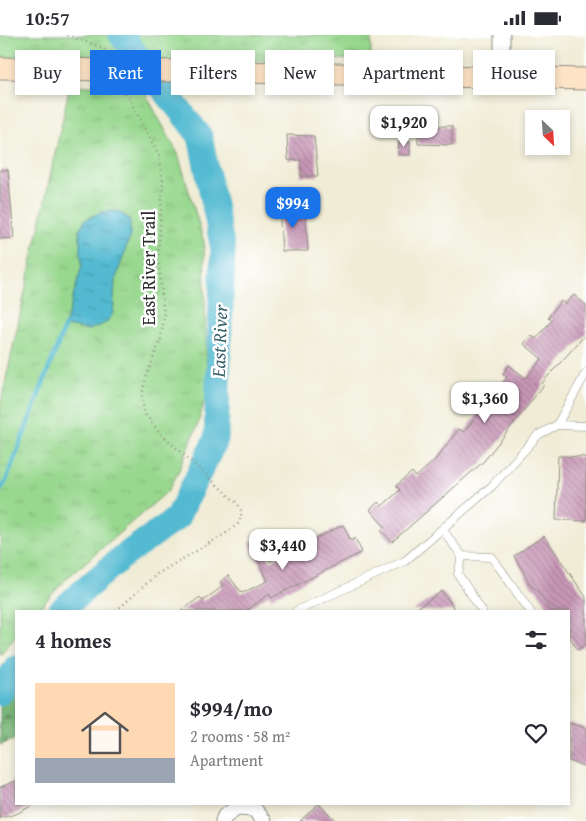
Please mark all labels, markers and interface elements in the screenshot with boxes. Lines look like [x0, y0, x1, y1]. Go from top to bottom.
text: 10:57 [25, 4, 70, 32]
chip: Buy [15, 50, 80, 95]
chip: Rent [90, 50, 161, 95]
chip: Filters [171, 50, 255, 95]
chip: New [265, 50, 334, 95]
chip: Apartment [344, 50, 463, 95]
chip: House [473, 50, 555, 95]
pin: $1,920 [363, 105, 445, 148]
text: $1,920 [381, 110, 427, 134]
north arrow [525, 110, 570, 155]
map controls [525, 110, 570, 155]
pin: $994 [263, 187, 323, 229]
text: $994 [276, 191, 310, 215]
street label: East River Trail [135, 211, 162, 325]
water label: East River [204, 303, 234, 379]
pin: $1,360 [444, 381, 526, 424]
text: $1,360 [462, 386, 508, 410]
pin: $3,440 [242, 529, 324, 571]
text: $3,440 [260, 533, 306, 557]
text: 4 homes [35, 625, 111, 656]
icon: filters [522, 626, 550, 654]
text: $994/mo [190, 693, 273, 724]
icon: home [75, 703, 135, 763]
icon: heart [522, 719, 550, 747]
text: 2 rooms · 58 m² [190, 724, 290, 748]
text: Apartment [190, 748, 263, 772]

